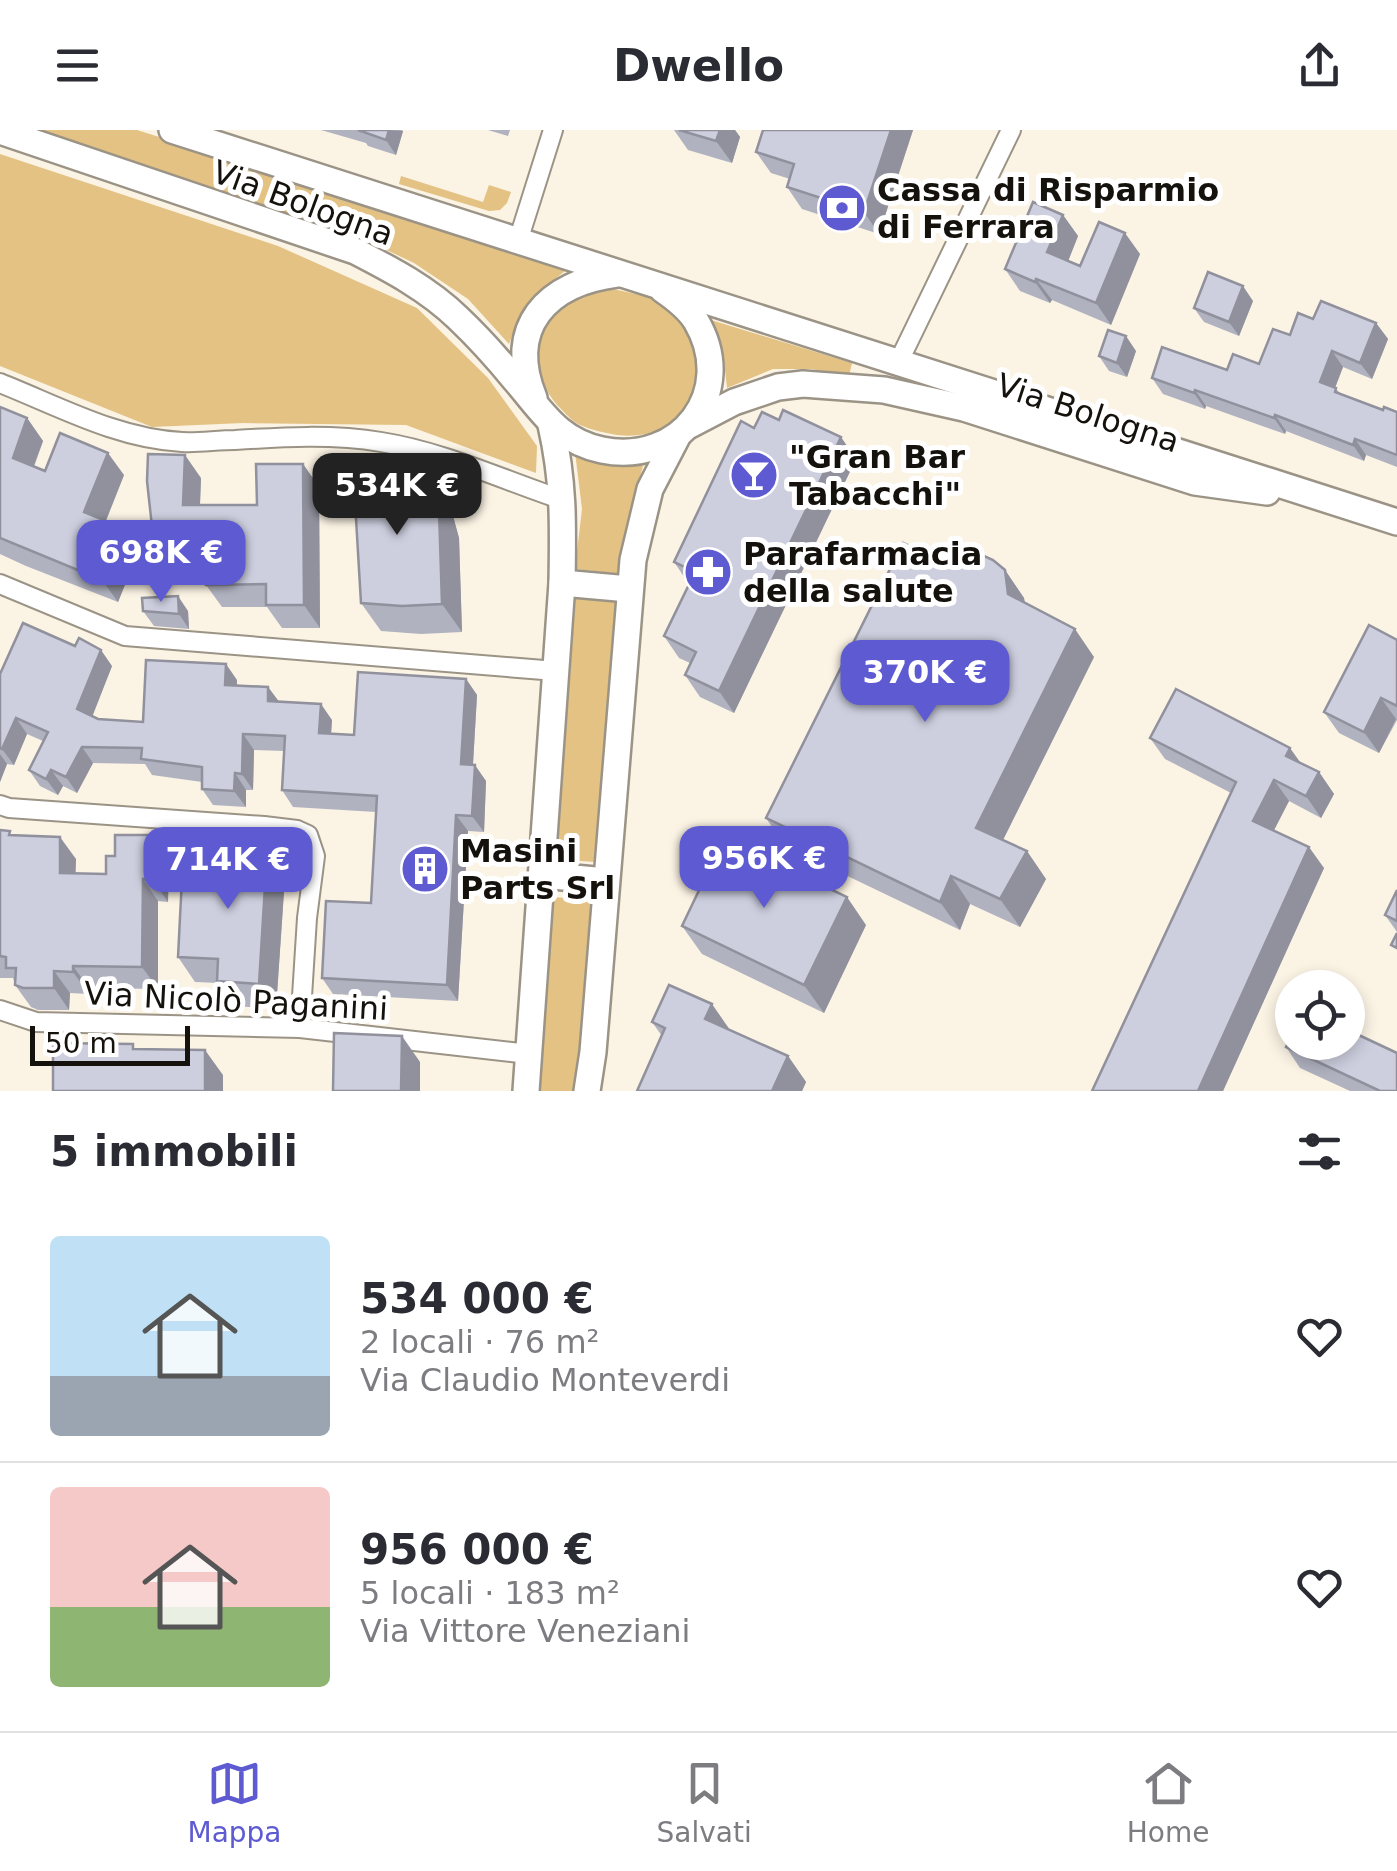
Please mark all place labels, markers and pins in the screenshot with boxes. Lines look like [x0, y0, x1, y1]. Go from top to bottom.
place label: Cassa di Risparmio di Ferrara [877, 171, 1219, 246]
bank icon: Cassa di Risparmio di Ferrara [816, 182, 868, 234]
place label: "Gran Bar Tabacchi" [789, 438, 965, 513]
bar icon: "Gran Bar Tabacchi" [728, 449, 780, 501]
pin: 534K € [316, 453, 478, 538]
pin: 698K € [80, 520, 242, 605]
place label: Parafarmacia della salute [743, 535, 982, 610]
pharmacy icon: Parafarmacia della salute [682, 546, 734, 598]
pin: 370K € [844, 640, 1006, 725]
pin: 956K € [683, 826, 845, 911]
pin: 714K € [147, 827, 309, 912]
place label: Masini Parts Srl [460, 832, 615, 907]
building icon: Masini Parts Srl [399, 843, 451, 895]

